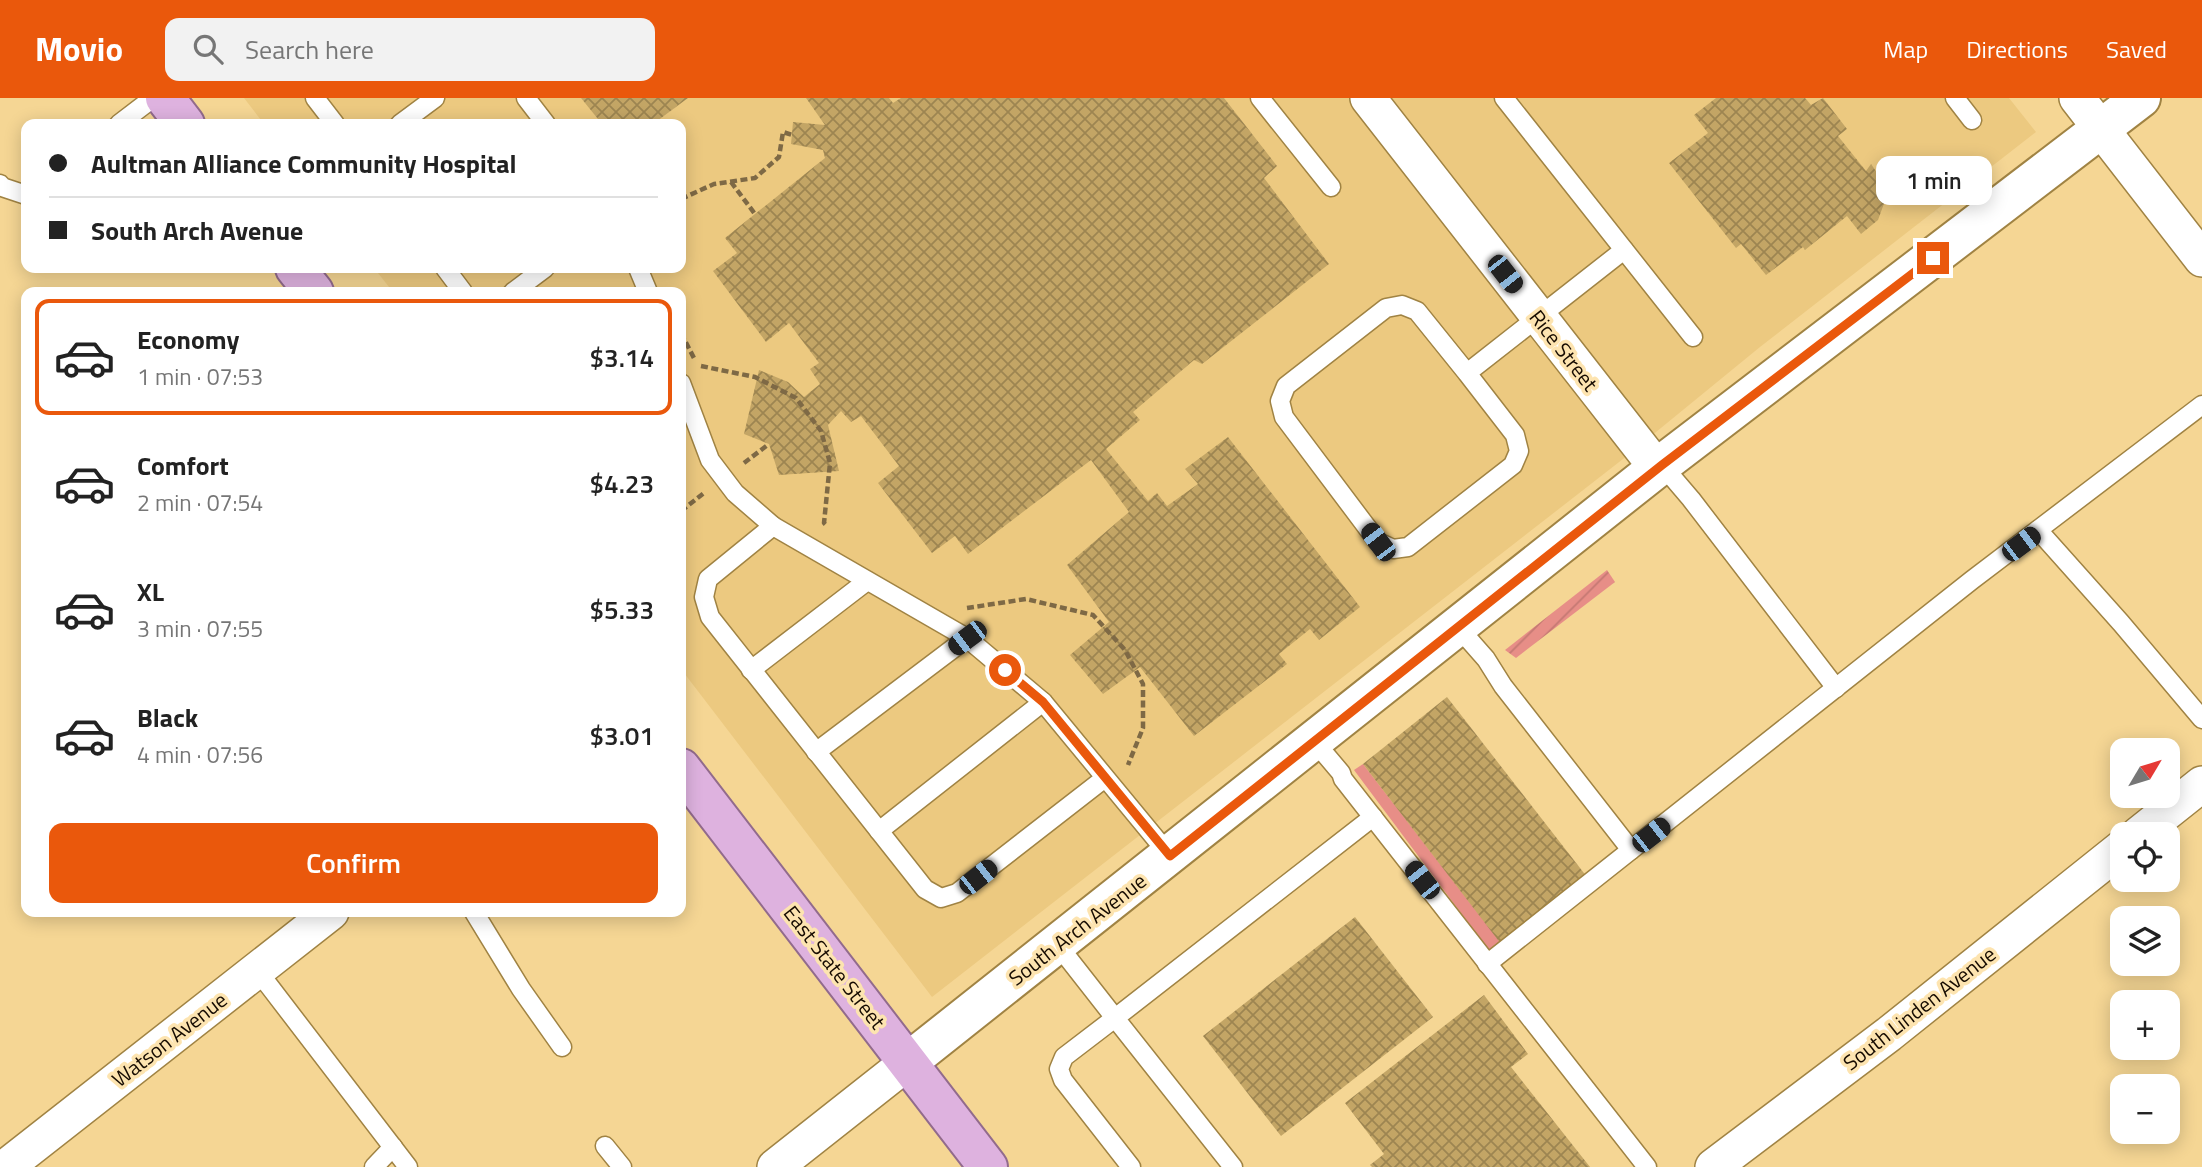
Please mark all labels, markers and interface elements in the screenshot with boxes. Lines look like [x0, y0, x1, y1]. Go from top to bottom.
search box [165, 18, 655, 81]
text: Movio [35, 24, 123, 74]
icon: search [189, 30, 227, 68]
text: Search here [245, 30, 374, 69]
text: Map [1883, 31, 1928, 67]
text: Directions [1966, 31, 2068, 67]
text: Saved [2106, 31, 2167, 67]
text: Aultman Alliance Community Hospital [91, 144, 516, 183]
callout: 1 min [1875, 156, 1991, 206]
text: 1 min [1906, 163, 1962, 198]
text: South Arch Avenue [91, 211, 303, 250]
route end [1917, 242, 1949, 274]
car [1484, 251, 1527, 297]
street label: Rice Street [1522, 302, 1607, 398]
text: Economy [137, 320, 239, 359]
icon: car [53, 326, 116, 389]
text: $3.14 [590, 338, 654, 377]
text: 1 min · 07:53 [137, 359, 263, 394]
text: Comfort [137, 446, 229, 485]
icon: car [53, 452, 116, 515]
text: $4.23 [590, 464, 654, 503]
text: 2 min · 07:54 [137, 485, 263, 520]
car [1357, 519, 1400, 565]
car [1998, 523, 2045, 565]
text: XL [137, 572, 164, 611]
icon: car [53, 578, 116, 641]
text: $5.33 [590, 590, 654, 629]
text: 3 min · 07:55 [137, 611, 263, 646]
car [944, 617, 991, 659]
route start [989, 654, 1021, 686]
text: Black [137, 698, 198, 737]
icon: car [53, 704, 116, 767]
text: $3.01 [590, 716, 654, 755]
text: 4 min · 07:56 [137, 737, 263, 772]
north arrow [2110, 738, 2180, 808]
map controls [2110, 738, 2180, 1144]
car [1628, 814, 1675, 856]
button: locate [2110, 822, 2180, 892]
button: Confirm [49, 823, 658, 903]
car [955, 856, 1002, 898]
car [1401, 857, 1444, 903]
street label: South Arch Avenue [1001, 865, 1153, 993]
street label: East State Street [776, 898, 894, 1036]
button: layers [2110, 906, 2180, 976]
street label: South Linden Avenue [1836, 938, 2002, 1078]
street label: Watson Avenue [105, 984, 233, 1094]
button: + [2110, 990, 2180, 1060]
button: − [2110, 1074, 2180, 1144]

